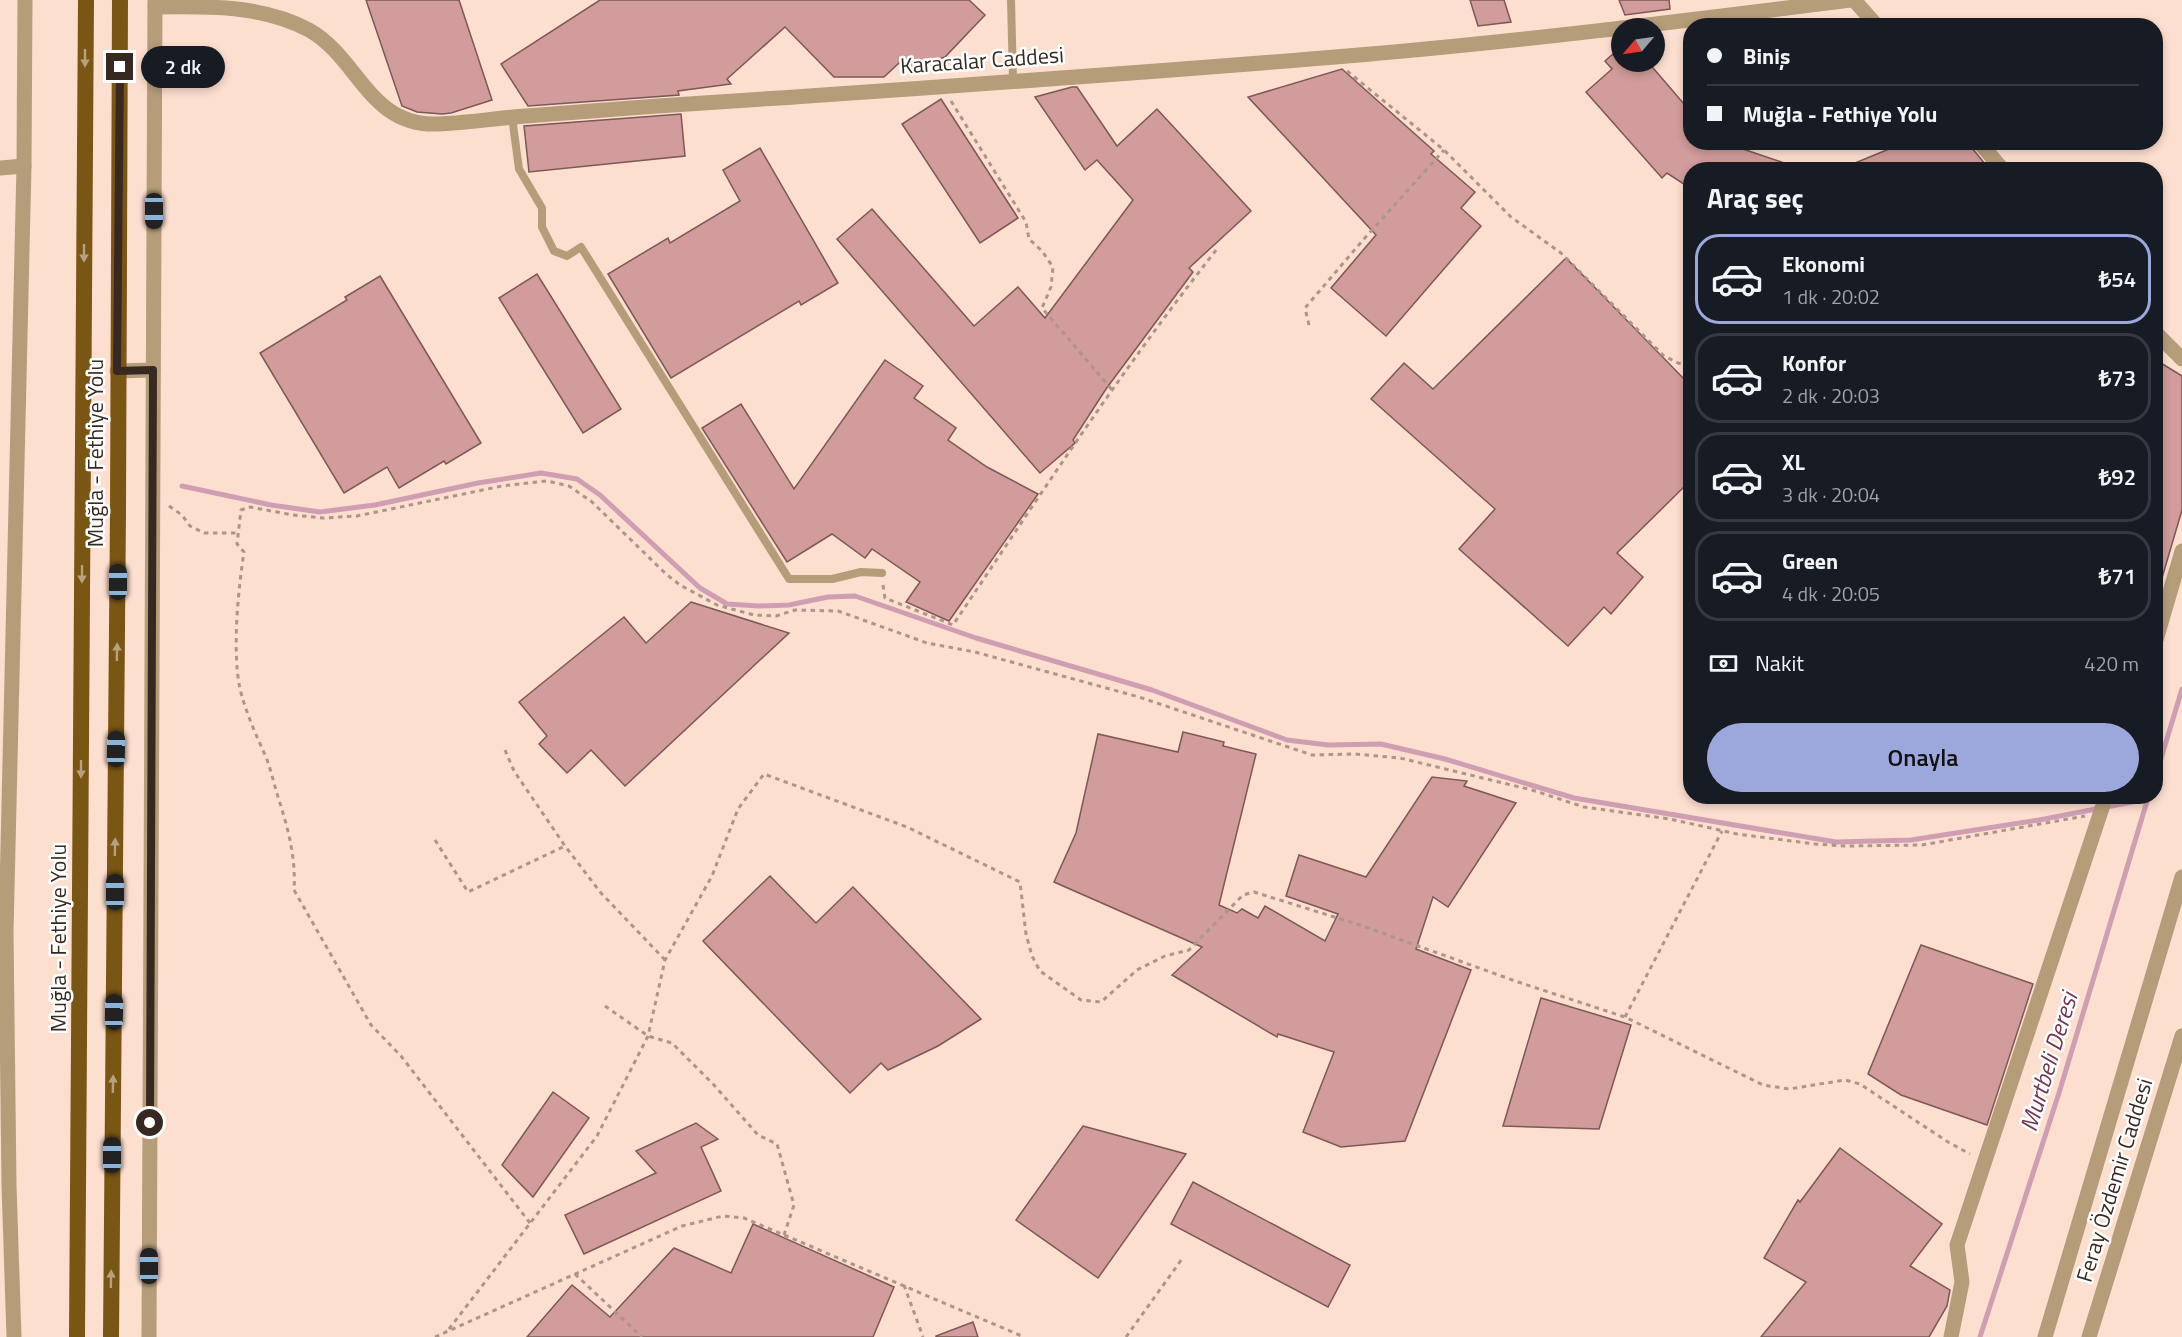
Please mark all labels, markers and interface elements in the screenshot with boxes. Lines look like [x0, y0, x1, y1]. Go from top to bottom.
north arrow [1611, 18, 1665, 72]
map controls [1611, 18, 1665, 72]
street label: Karacalar Caddesi [899, 37, 1065, 83]
text: Biniş [1743, 39, 1790, 73]
callout: 2 dk [141, 46, 225, 88]
one-way arrow [80, 49, 90, 68]
text: 2 dk [165, 51, 201, 82]
route end [106, 53, 133, 80]
text: Muğla - Fethiye Yolu [1743, 97, 1937, 131]
text: Araç seç [1707, 177, 1804, 218]
car [145, 193, 163, 229]
one-way arrow [79, 244, 89, 263]
text: Ekonomi [1782, 247, 1865, 281]
icon: car [1710, 252, 1764, 306]
text: ₺54 [2099, 262, 2136, 296]
text: 1 dk · 20:02 [1782, 281, 1880, 312]
text: Konfor [1782, 346, 1846, 380]
icon: car [1710, 351, 1764, 405]
street label: Muğla - Fethiye Yolu [78, 359, 112, 547]
text: ₺73 [2099, 361, 2136, 395]
text: 2 dk · 20:03 [1782, 380, 1880, 411]
text: XL [1782, 445, 1805, 479]
icon: car [1710, 450, 1764, 504]
text: ₺92 [2099, 460, 2136, 494]
text: 3 dk · 20:04 [1782, 479, 1880, 510]
text: Green [1782, 544, 1838, 578]
icon: car [1710, 549, 1764, 603]
text: ₺71 [2099, 559, 2136, 593]
car [109, 564, 127, 600]
one-way arrow [77, 565, 87, 584]
text: 4 dk · 20:05 [1782, 578, 1880, 609]
one-way arrow [112, 642, 122, 661]
text: Nakit [1755, 646, 1804, 680]
icon: cash [1707, 647, 1740, 680]
text: 420 m [2084, 648, 2139, 679]
button: Onayla [1707, 723, 2139, 792]
car [107, 731, 125, 767]
one-way arrow [76, 760, 86, 779]
one-way arrow [110, 837, 120, 856]
street label: Muğla - Fethiye Yolu [41, 844, 75, 1032]
car [106, 874, 124, 910]
water label: Murtbeli Deresi [2010, 985, 2087, 1136]
car [105, 994, 123, 1030]
one-way arrow [108, 1074, 118, 1093]
street label: Feray Özdemir Caddesi [2067, 1074, 2161, 1286]
route start [136, 1109, 163, 1136]
car [103, 1137, 121, 1173]
car [140, 1248, 158, 1284]
one-way arrow [106, 1269, 116, 1288]

